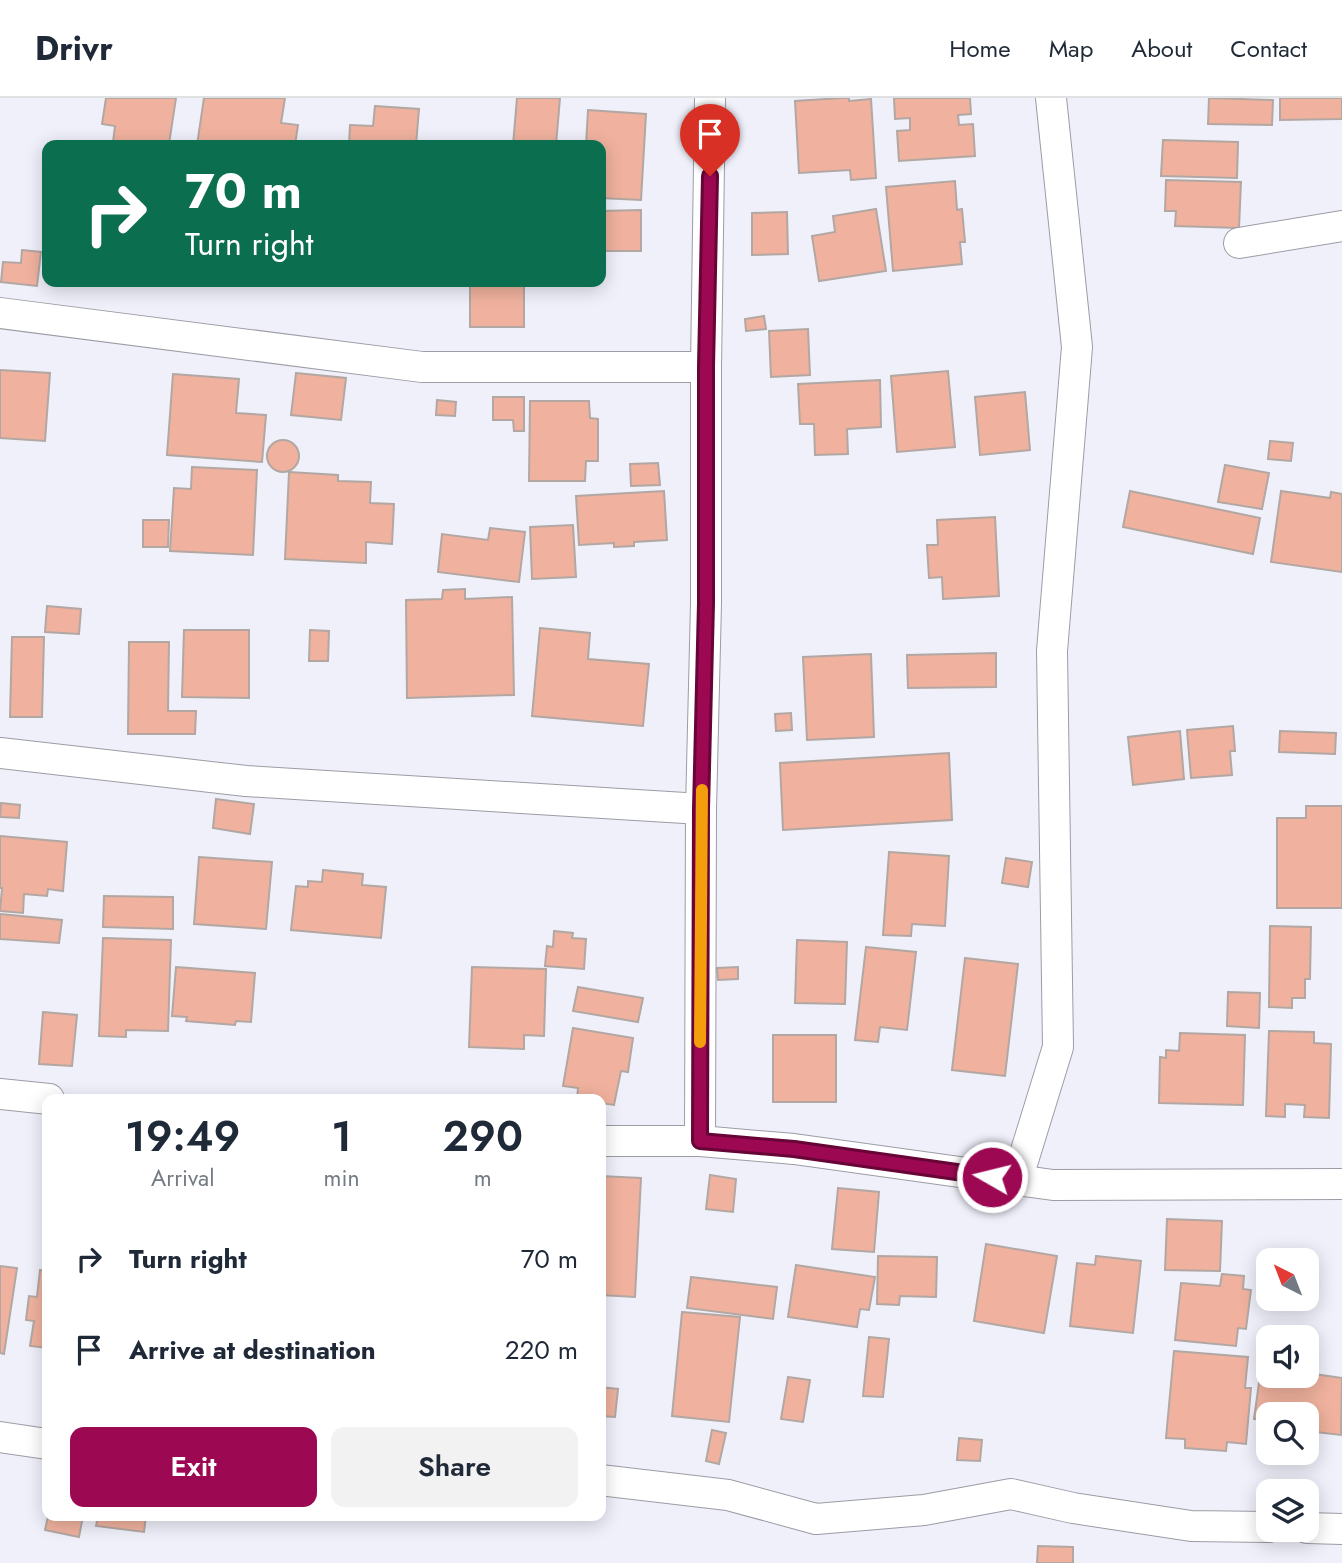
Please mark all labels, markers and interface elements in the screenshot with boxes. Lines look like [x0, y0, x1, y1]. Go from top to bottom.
text: Drivr [35, 25, 113, 72]
text: Home [949, 31, 1011, 66]
text: Map [1049, 31, 1093, 66]
text: About [1131, 31, 1192, 66]
text: Contact [1230, 31, 1307, 66]
pin [680, 104, 740, 176]
icon: arrive [691, 115, 729, 153]
text: 70 m [185, 156, 302, 226]
icon: right [70, 168, 161, 259]
text: Turn right [185, 221, 314, 267]
text: 19:49 [125, 1106, 240, 1167]
text: 1 [331, 1106, 352, 1167]
text: 290 [443, 1106, 523, 1167]
position arrow [955, 1140, 1029, 1214]
text: Arrival [151, 1161, 214, 1195]
text: min [324, 1161, 360, 1195]
text: m [474, 1161, 492, 1195]
icon: right [70, 1240, 108, 1278]
text: Turn right [129, 1240, 247, 1278]
text: 70 m [521, 1240, 578, 1278]
north arrow [1256, 1248, 1320, 1311]
map controls [1256, 1248, 1319, 1542]
button: sound [1256, 1325, 1319, 1388]
icon: arrive [70, 1331, 108, 1369]
text: Arrive at destination [129, 1331, 376, 1369]
text: 220 m [505, 1331, 578, 1369]
button: search [1256, 1402, 1319, 1465]
button: Exit [70, 1427, 317, 1507]
button: Share [331, 1427, 578, 1507]
button: layers [1256, 1479, 1319, 1542]

